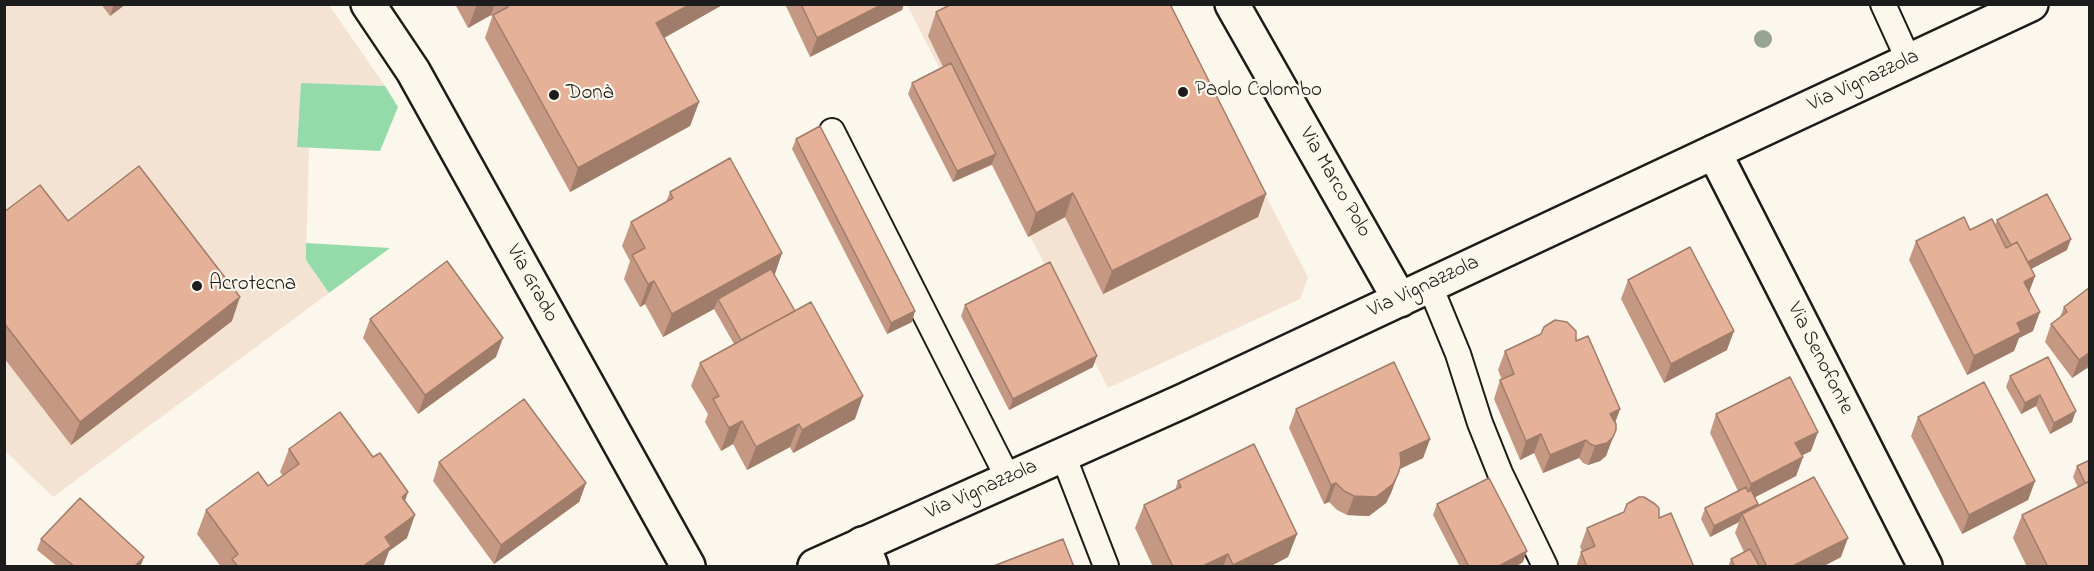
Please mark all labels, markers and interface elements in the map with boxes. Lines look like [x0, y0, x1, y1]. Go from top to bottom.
street label: Via Vignazzola [1804, 45, 1924, 119]
place label: Paolo Colombo [1195, 79, 1322, 105]
place label: Donà [566, 82, 613, 108]
marker: Paolo Colombo [1176, 85, 1190, 99]
marker: Donà [547, 88, 561, 102]
street label: Via Marco Polo [1292, 123, 1376, 243]
street label: Via Grado [499, 241, 563, 327]
street label: Via Vignazzola [1364, 251, 1484, 325]
place label: Acrotecna [209, 273, 296, 299]
marker: Acrotecna [190, 279, 204, 293]
street label: Via Senofonte [1780, 299, 1858, 419]
street label: Via Vignazzola [922, 455, 1042, 527]

